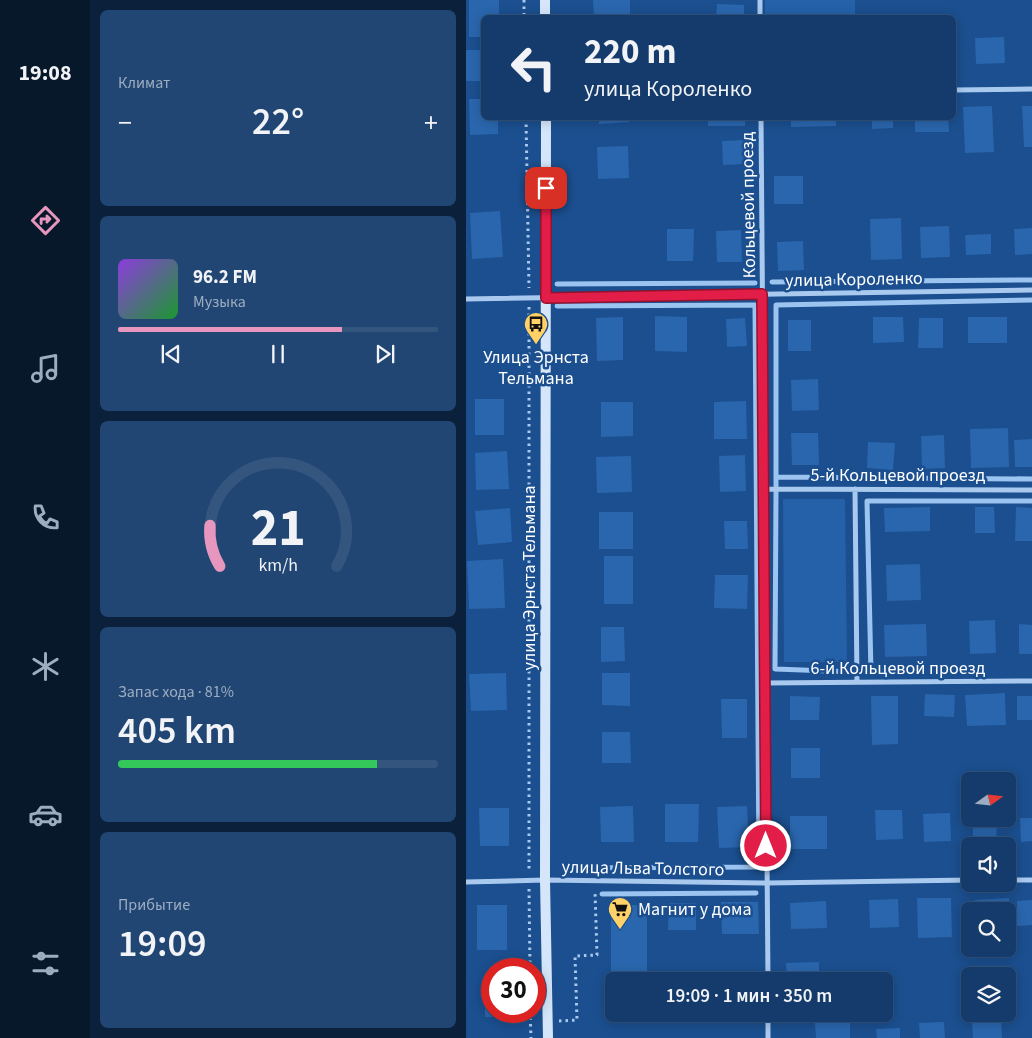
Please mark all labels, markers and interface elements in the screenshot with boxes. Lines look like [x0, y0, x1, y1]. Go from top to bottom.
text: 220 m [584, 27, 676, 77]
icon: left [501, 35, 566, 100]
text: 19:08 [18, 57, 72, 89]
text: Климат [118, 72, 170, 94]
text: улица Короленко [584, 73, 752, 105]
text: 22° [252, 95, 304, 149]
text: − [118, 103, 132, 143]
text: + [424, 103, 438, 143]
street label: Кольцевой проезд [735, 131, 762, 278]
pin [525, 167, 567, 209]
icon: arrive [532, 174, 560, 202]
icon: directions [28, 203, 63, 238]
text: 96.2 FM [193, 264, 257, 291]
street label: улица Короленко [785, 266, 923, 293]
text: Музыка [193, 291, 246, 313]
bus stop icon: Улица Эрнста Тельмана [523, 311, 549, 345]
icon: previous [157, 340, 185, 368]
icon: pause [264, 340, 292, 368]
icon: next [371, 340, 399, 368]
place label: Улица Эрнста Тельмана [483, 345, 589, 391]
icon: music [28, 351, 63, 386]
street label: 5-й Кольцевой проезд [811, 463, 986, 488]
street label: улица Эрнста Тельмана [517, 485, 542, 671]
text: 21 [251, 492, 305, 566]
icon: phone [28, 500, 63, 535]
text: km/h [258, 553, 298, 578]
icon: climate [28, 649, 63, 684]
street label: 6-й Кольцевой проезд [811, 656, 986, 681]
text: Запас хода · 81% [118, 681, 234, 703]
text: 405 km [118, 704, 236, 758]
north arrow [961, 772, 1016, 828]
map controls [961, 772, 1016, 1022]
icon: car [28, 797, 63, 832]
position arrow [739, 819, 791, 871]
button: sound [961, 837, 1016, 892]
street label: улица Льва Толстого [561, 855, 725, 882]
text: Прибытие [118, 894, 190, 916]
supermarket icon: Магнит у дома [607, 896, 633, 930]
place label: Магнит у дома [638, 897, 752, 922]
button: search [961, 902, 1016, 957]
text: 19:09 [118, 917, 206, 971]
icon: filters [28, 946, 63, 981]
speed limit sign: 30 [481, 958, 546, 1023]
button: layers [961, 967, 1016, 1022]
text: 19:09 · 1 мин · 350 m [666, 983, 832, 1010]

